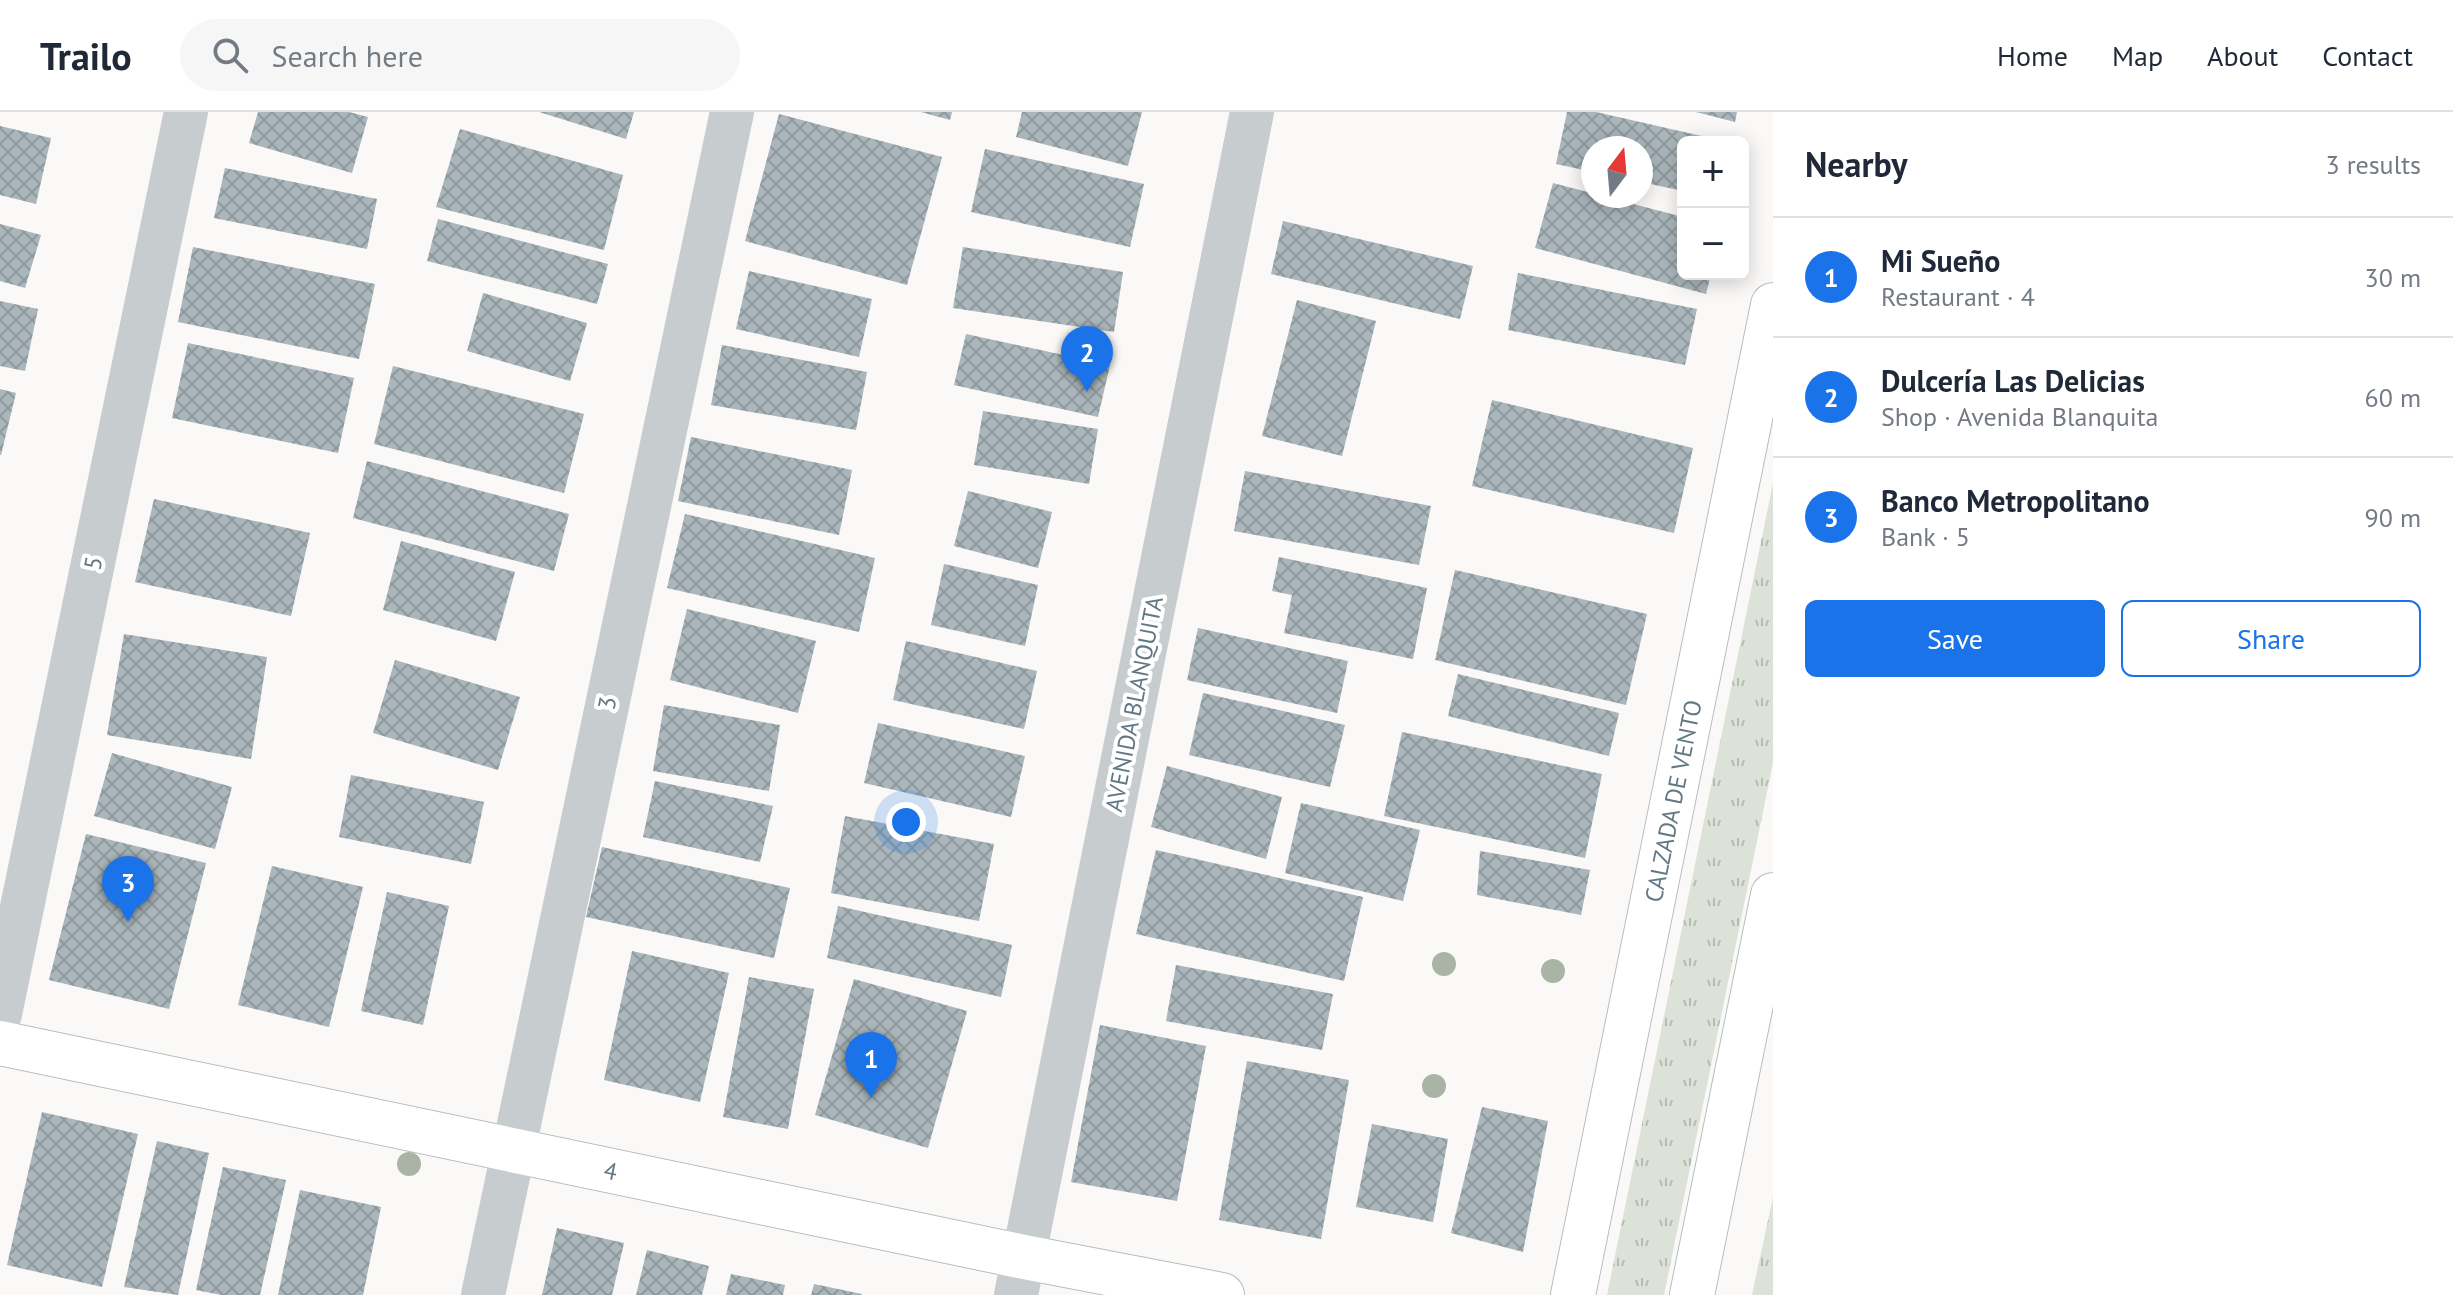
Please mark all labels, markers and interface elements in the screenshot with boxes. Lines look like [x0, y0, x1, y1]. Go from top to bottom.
search box [180, 19, 740, 91]
text: Trailo [40, 31, 132, 80]
icon: search [208, 33, 252, 77]
text: Search here [272, 36, 423, 75]
text: Home [1997, 37, 2068, 74]
text: Map [2112, 37, 2163, 74]
text: About [2207, 37, 2278, 74]
text: Contact [2322, 37, 2413, 74]
north arrow [1581, 136, 1653, 208]
map controls [1677, 136, 1749, 280]
button: + [1677, 136, 1749, 208]
text: Nearby [1805, 142, 1907, 186]
text: 3 results [2326, 148, 2421, 181]
button: − [1677, 208, 1749, 280]
text: Mi Sueño [1881, 241, 2000, 280]
text: 1 [1824, 261, 1838, 294]
text: 30 m [2365, 261, 2421, 294]
text: Restaurant · 4 [1881, 280, 2035, 313]
pin: 2 [1061, 326, 1113, 392]
text: Dulcería Las Delicias [1881, 361, 2145, 400]
text: 2 [1824, 381, 1838, 414]
text: 60 m [2365, 381, 2421, 414]
text: Shop · Avenida Blanquita [1881, 400, 2158, 433]
text: Banco Metropolitano [1881, 481, 2150, 520]
text: 3 [1824, 501, 1838, 534]
text: 90 m [2365, 501, 2421, 534]
text: Bank · 5 [1881, 520, 1970, 553]
street label: 5 [76, 553, 110, 573]
street label: AVENIDA BLANQUITA [1098, 594, 1170, 814]
button: Save [1805, 600, 2105, 677]
button: Share [2121, 600, 2421, 677]
street label: 3 [590, 693, 624, 713]
street label: CALZADA DE VENTO [1637, 697, 1708, 905]
your location [886, 802, 926, 842]
pin: 3 [102, 856, 154, 922]
pin: 1 [845, 1032, 897, 1098]
street label: 4 [601, 1154, 620, 1187]

